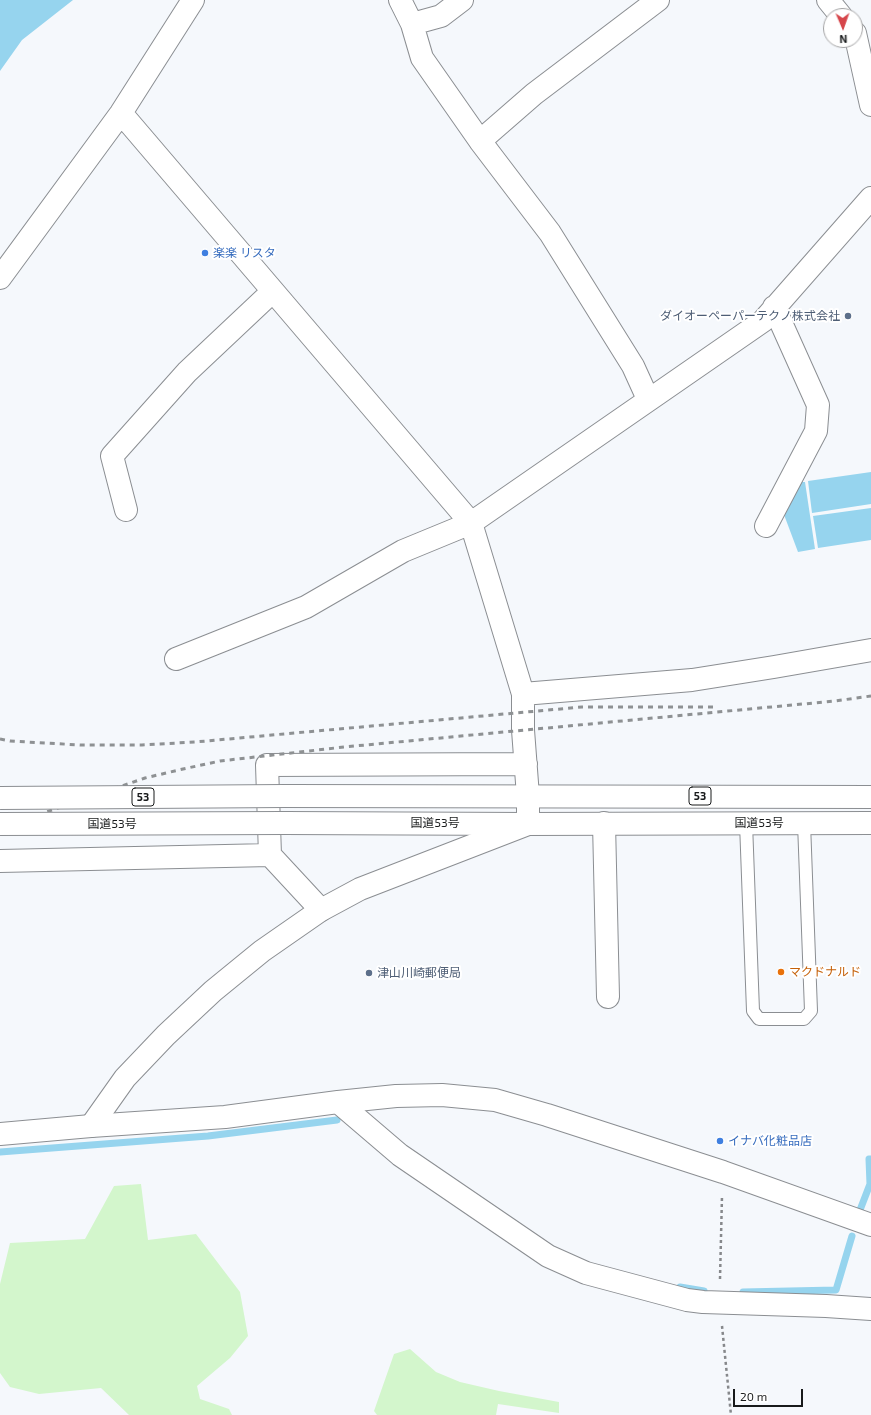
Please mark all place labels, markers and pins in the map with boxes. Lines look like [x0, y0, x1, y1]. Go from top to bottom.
place label: 楽楽 リスタ [213, 246, 276, 260]
marker: 楽楽 リスタ [200, 248, 210, 258]
place label: ダイオーペーパーテクノ株式会社 [660, 309, 840, 323]
marker: ダイオーペーパーテクノ株式会社 [843, 311, 853, 321]
place label: マクドナルド [789, 965, 861, 979]
place label: 津山川崎郵便局 [377, 966, 461, 980]
marker: マクドナルド [776, 967, 786, 977]
marker: 津山川崎郵便局 [364, 968, 374, 978]
place label: イナバ化粧品店 [728, 1134, 812, 1148]
marker: イナバ化粧品店 [715, 1136, 725, 1146]

